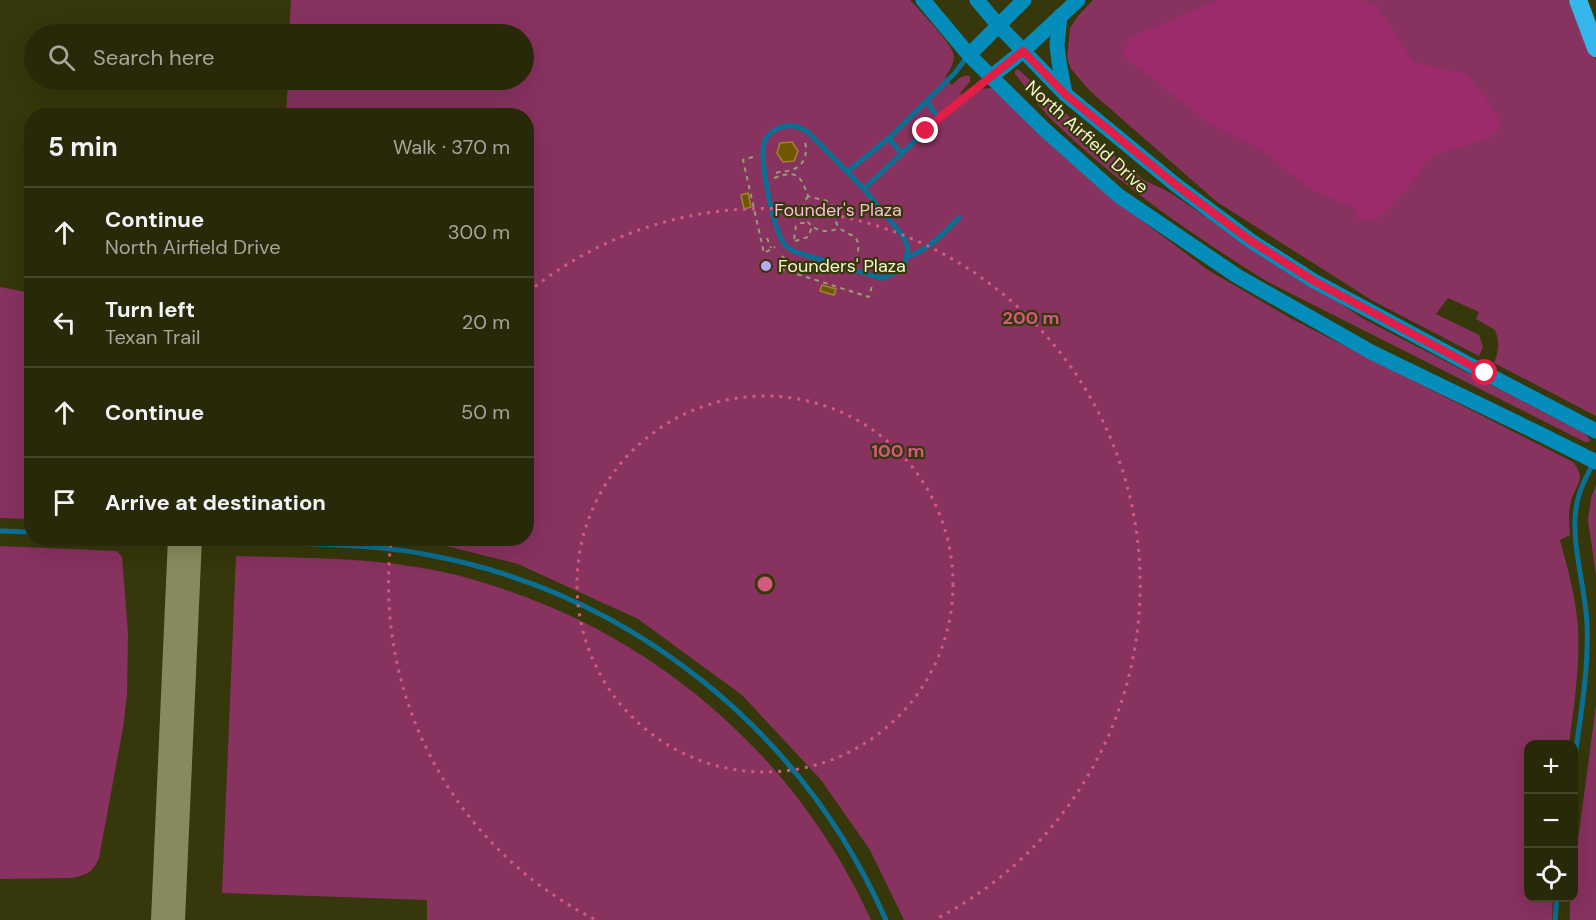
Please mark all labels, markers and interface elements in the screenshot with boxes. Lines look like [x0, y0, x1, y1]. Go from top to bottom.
search box [24, 24, 534, 90]
icon: search [45, 41, 78, 74]
text: Search here [93, 43, 214, 72]
street label: North Airfield Drive [1020, 75, 1154, 199]
route end [912, 117, 938, 143]
text: 5 min [48, 130, 118, 164]
text: Walk · 370 m [393, 134, 510, 160]
park label: Founder's Plaza [774, 198, 902, 222]
text: Continue [105, 205, 204, 234]
icon: ahead [48, 216, 81, 249]
text: 300 m [448, 219, 510, 245]
text: North Airfield Drive [105, 234, 281, 260]
place label: Founders' Plaza [778, 254, 906, 278]
marker: Founders' Plaza [759, 259, 773, 273]
text: Turn left [105, 295, 195, 324]
icon: left [48, 306, 81, 339]
text: 200 m [1003, 306, 1059, 330]
text: 20 m [462, 309, 510, 335]
text: Texan Trail [105, 324, 200, 350]
route start [1471, 359, 1497, 385]
icon: ahead [48, 396, 81, 429]
text: Continue [105, 398, 204, 427]
text: 50 m [461, 399, 510, 425]
text: 100 m [871, 439, 925, 463]
icon: arrive [48, 486, 81, 519]
text: Arrive at destination [105, 488, 326, 517]
centre of rings [755, 574, 775, 594]
map controls [1524, 740, 1578, 902]
button: + [1524, 740, 1578, 794]
button: − [1524, 794, 1578, 848]
button: locate [1524, 848, 1578, 902]

